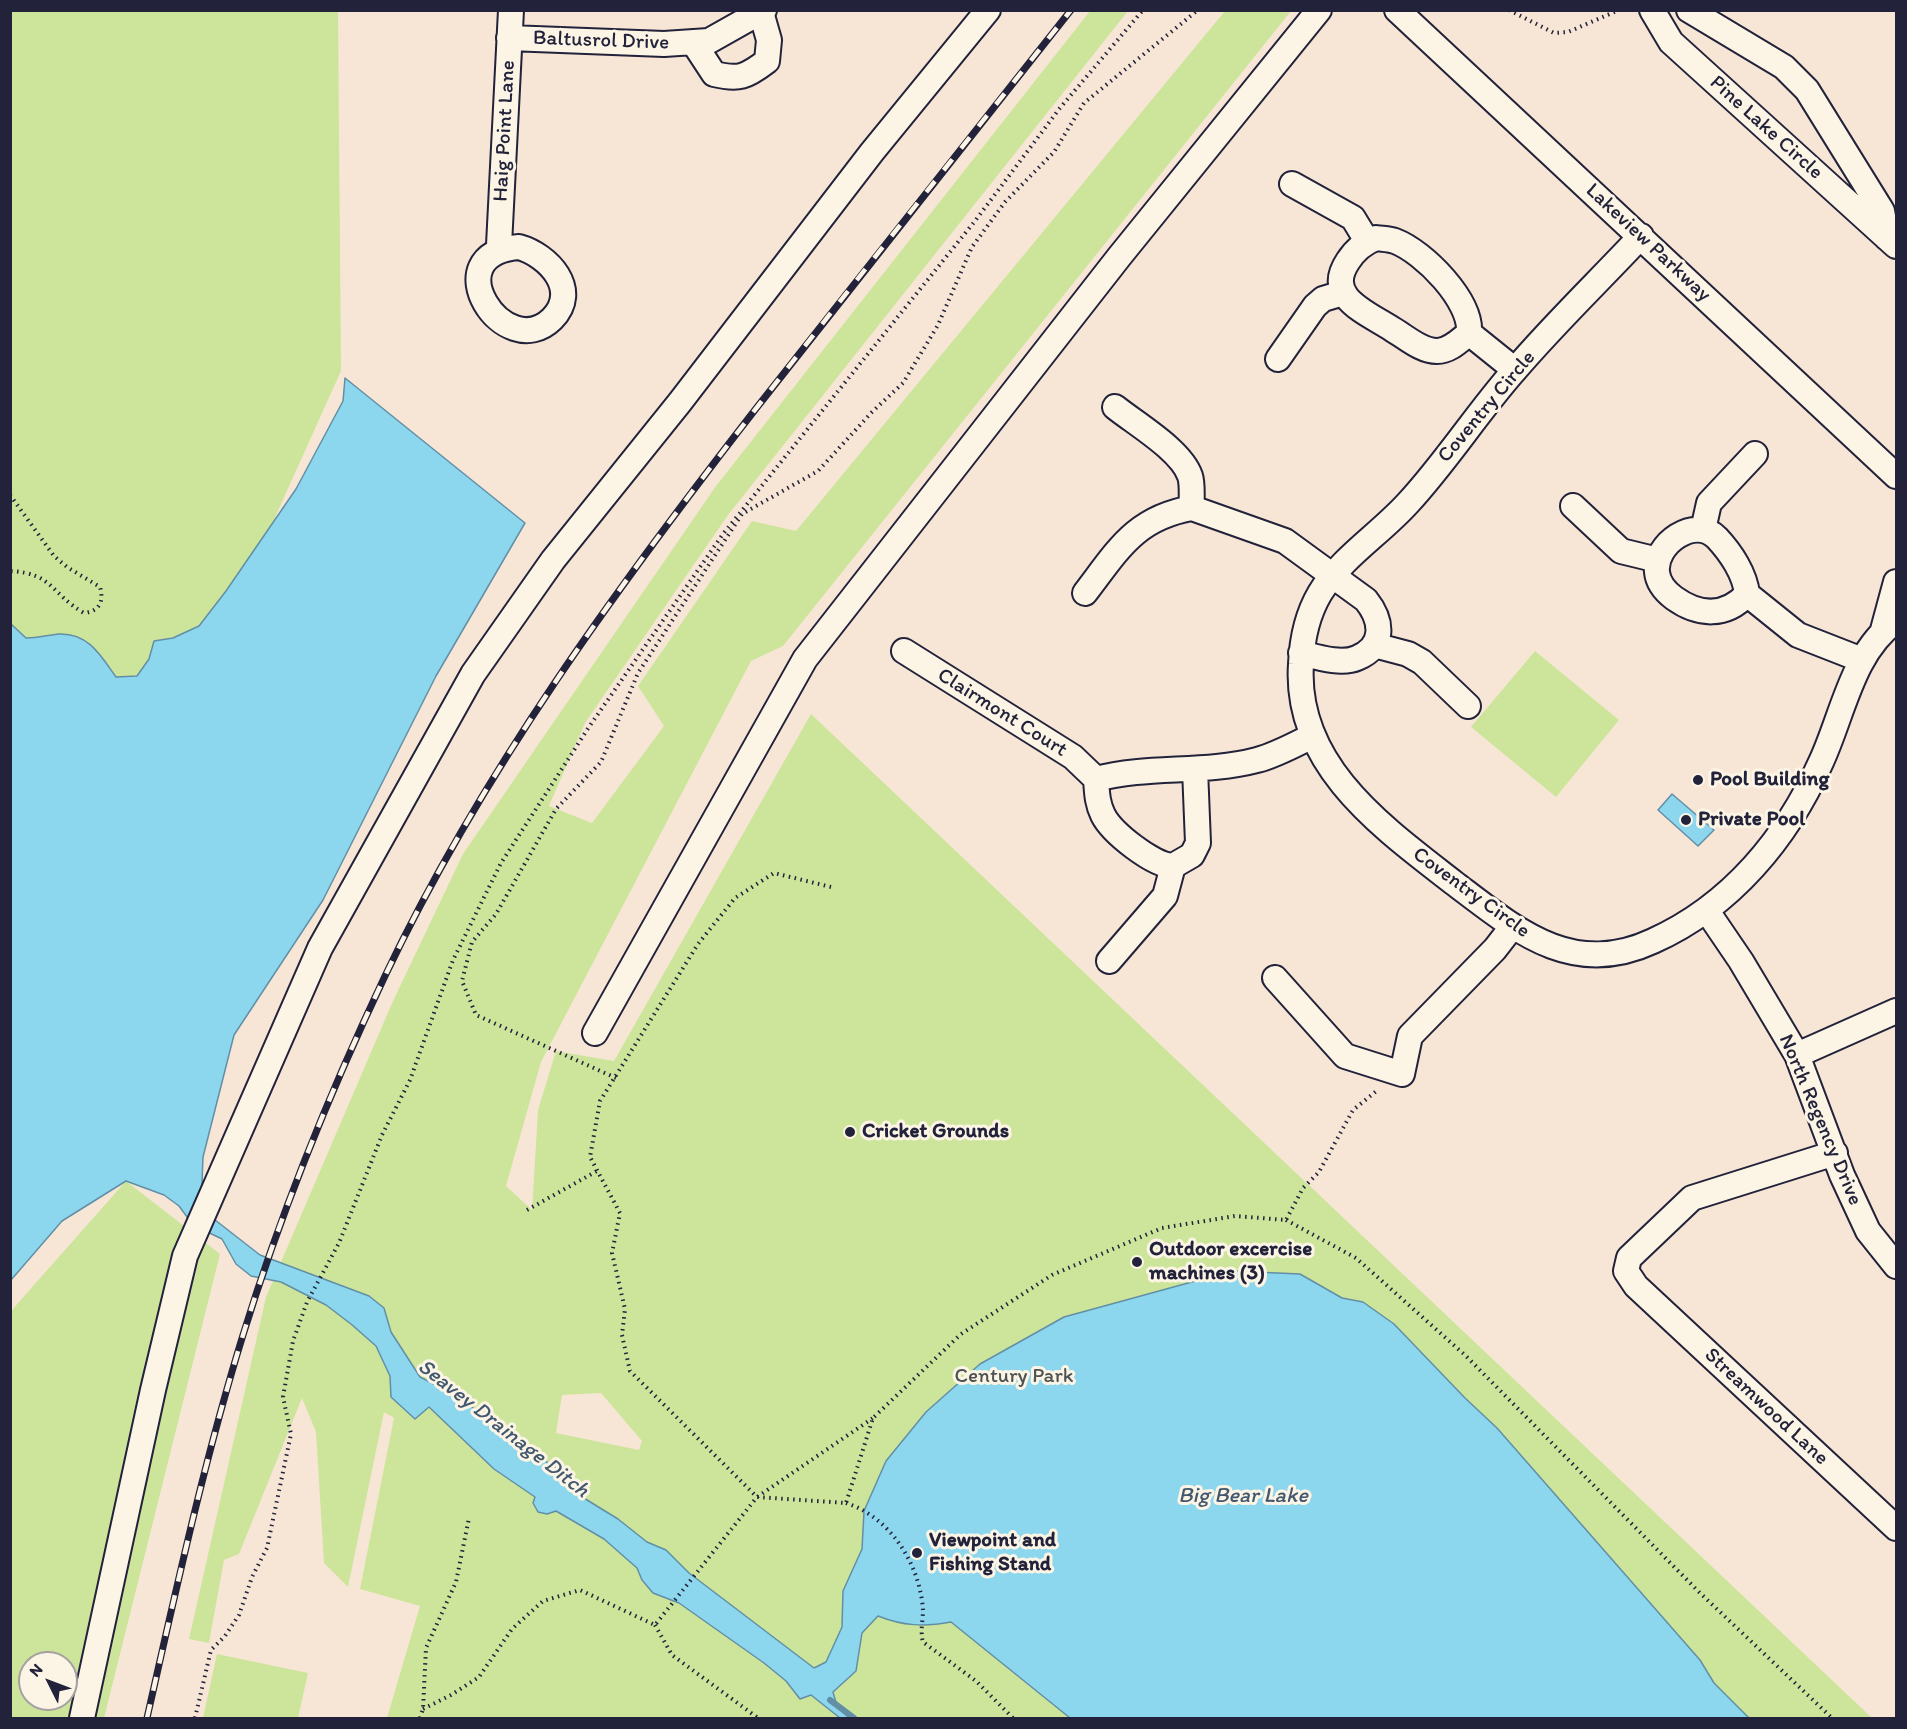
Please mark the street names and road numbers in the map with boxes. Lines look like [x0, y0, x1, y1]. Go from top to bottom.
street label: Baltusrol Drive [532, 26, 670, 56]
street label: Haig Point Lane [489, 60, 521, 202]
street label: Pine Lake Circle [1704, 71, 1828, 185]
street label: Lakeview Parkway [1580, 178, 1716, 308]
street label: Coventry Circle [1433, 346, 1541, 468]
street label: Clairmont Court [932, 663, 1072, 763]
street label: Coventry Circle [1408, 842, 1534, 944]
street label: North Regency Drive [1773, 1031, 1867, 1209]
street label: Streamwood Lane [1699, 1343, 1833, 1471]

